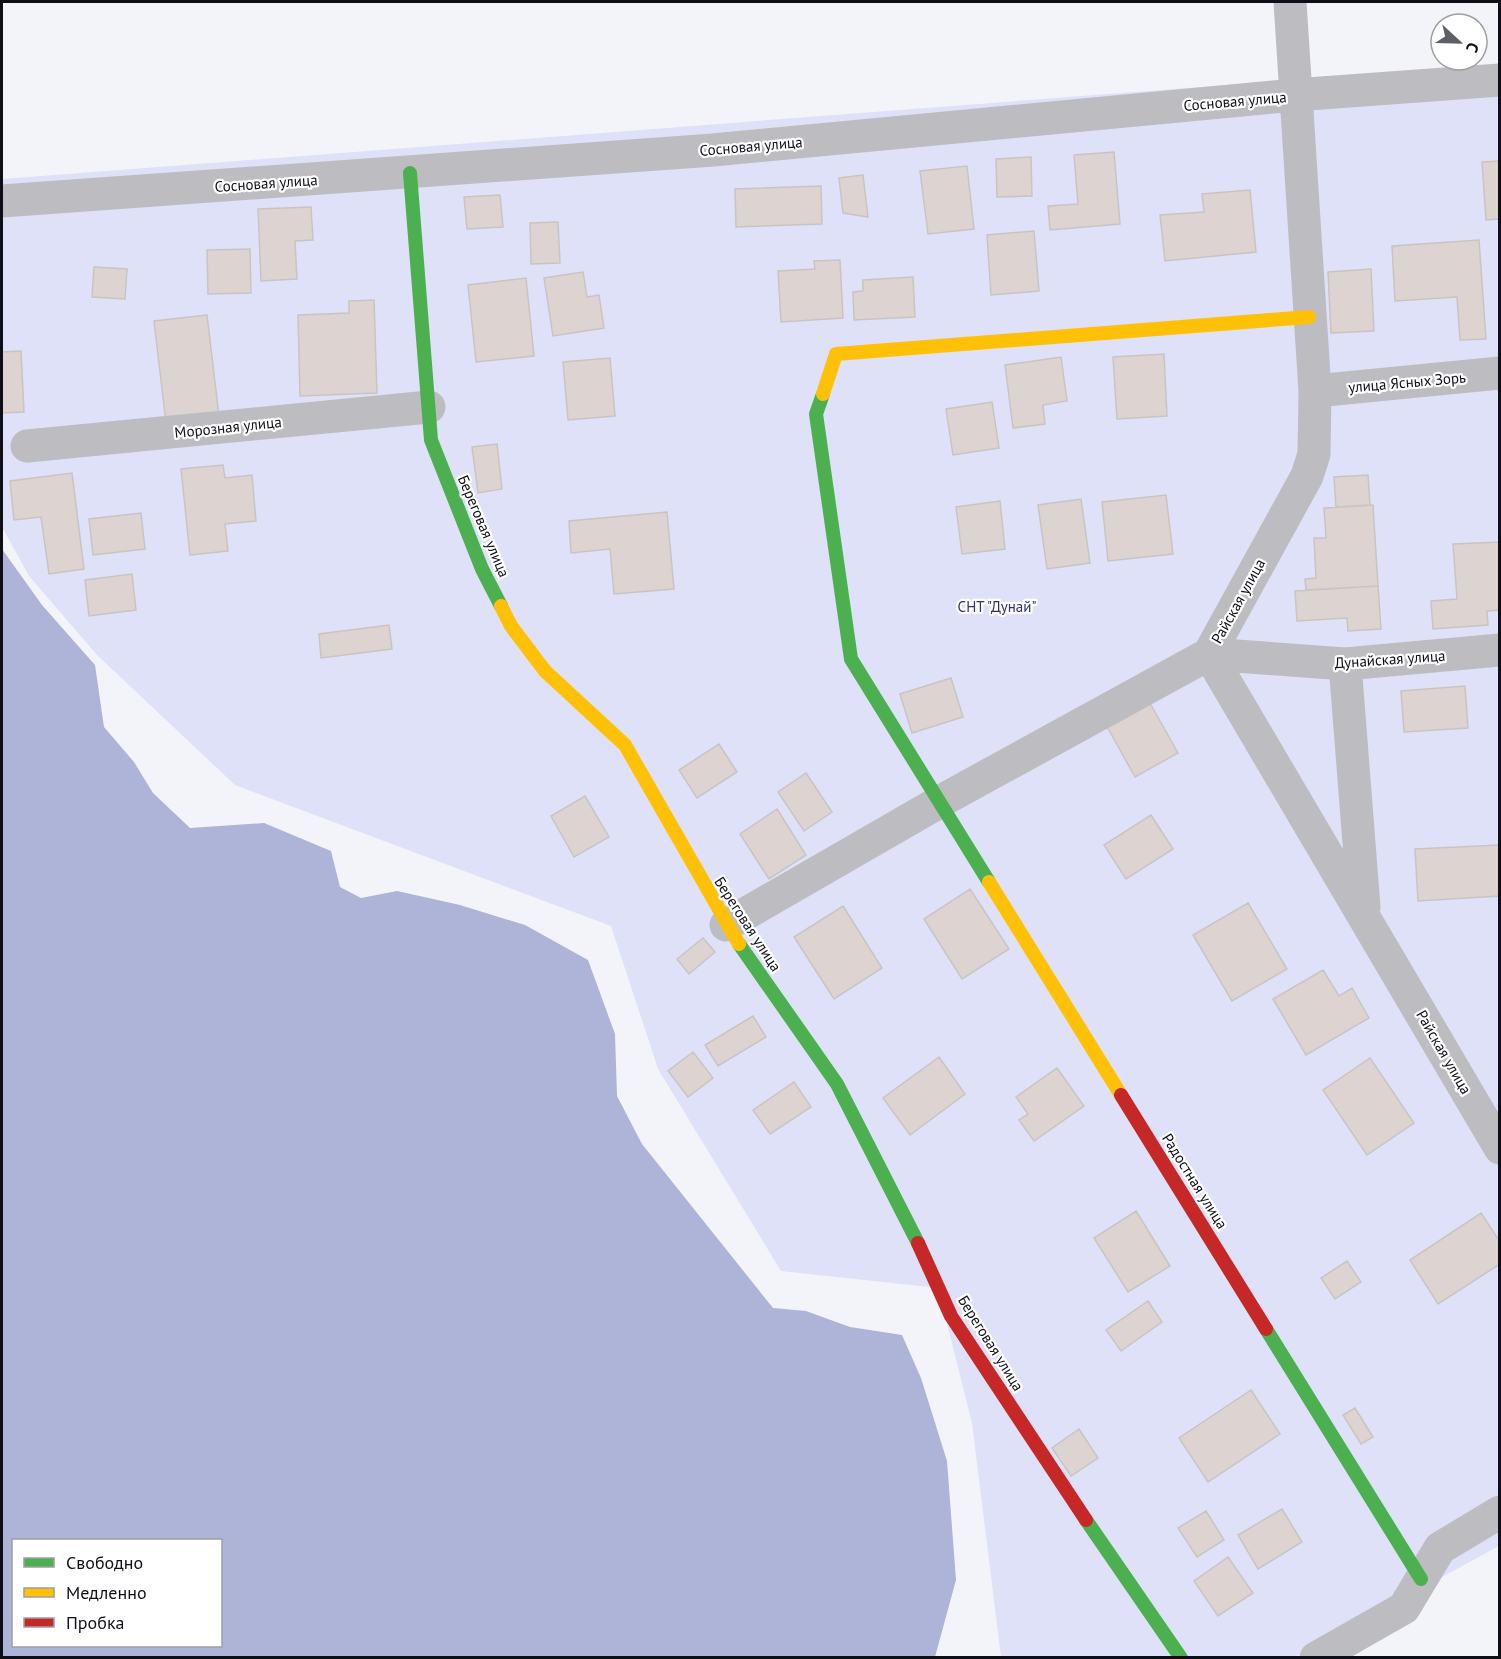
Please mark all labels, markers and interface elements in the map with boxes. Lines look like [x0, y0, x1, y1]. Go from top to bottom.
north arrow [1429, 12, 1489, 72]
text: С [1462, 40, 1484, 56]
street label: Сосновая улица [1183, 87, 1287, 115]
street label: Сосновая улица [699, 132, 803, 160]
street label: Сосновая улица [214, 170, 318, 196]
street label: улица Ясных Зорь [1347, 367, 1467, 397]
street label: Морозная улица [174, 412, 282, 442]
street label: Береговая улица [454, 472, 514, 580]
street label: Райская улица [1207, 555, 1269, 647]
park label: СНТ "Дунай" [958, 597, 1036, 616]
street label: Дунайская улица [1334, 646, 1446, 672]
street label: Береговая улица [710, 873, 786, 975]
street label: Райская улица [1412, 1006, 1476, 1098]
street label: Радостная улица [1158, 1130, 1232, 1232]
street label: Береговая улица [954, 1292, 1028, 1394]
legend [12, 1539, 222, 1647]
text: Свободно [66, 1551, 143, 1574]
text: Медленно [66, 1581, 147, 1604]
text: Пробка [66, 1611, 124, 1634]

